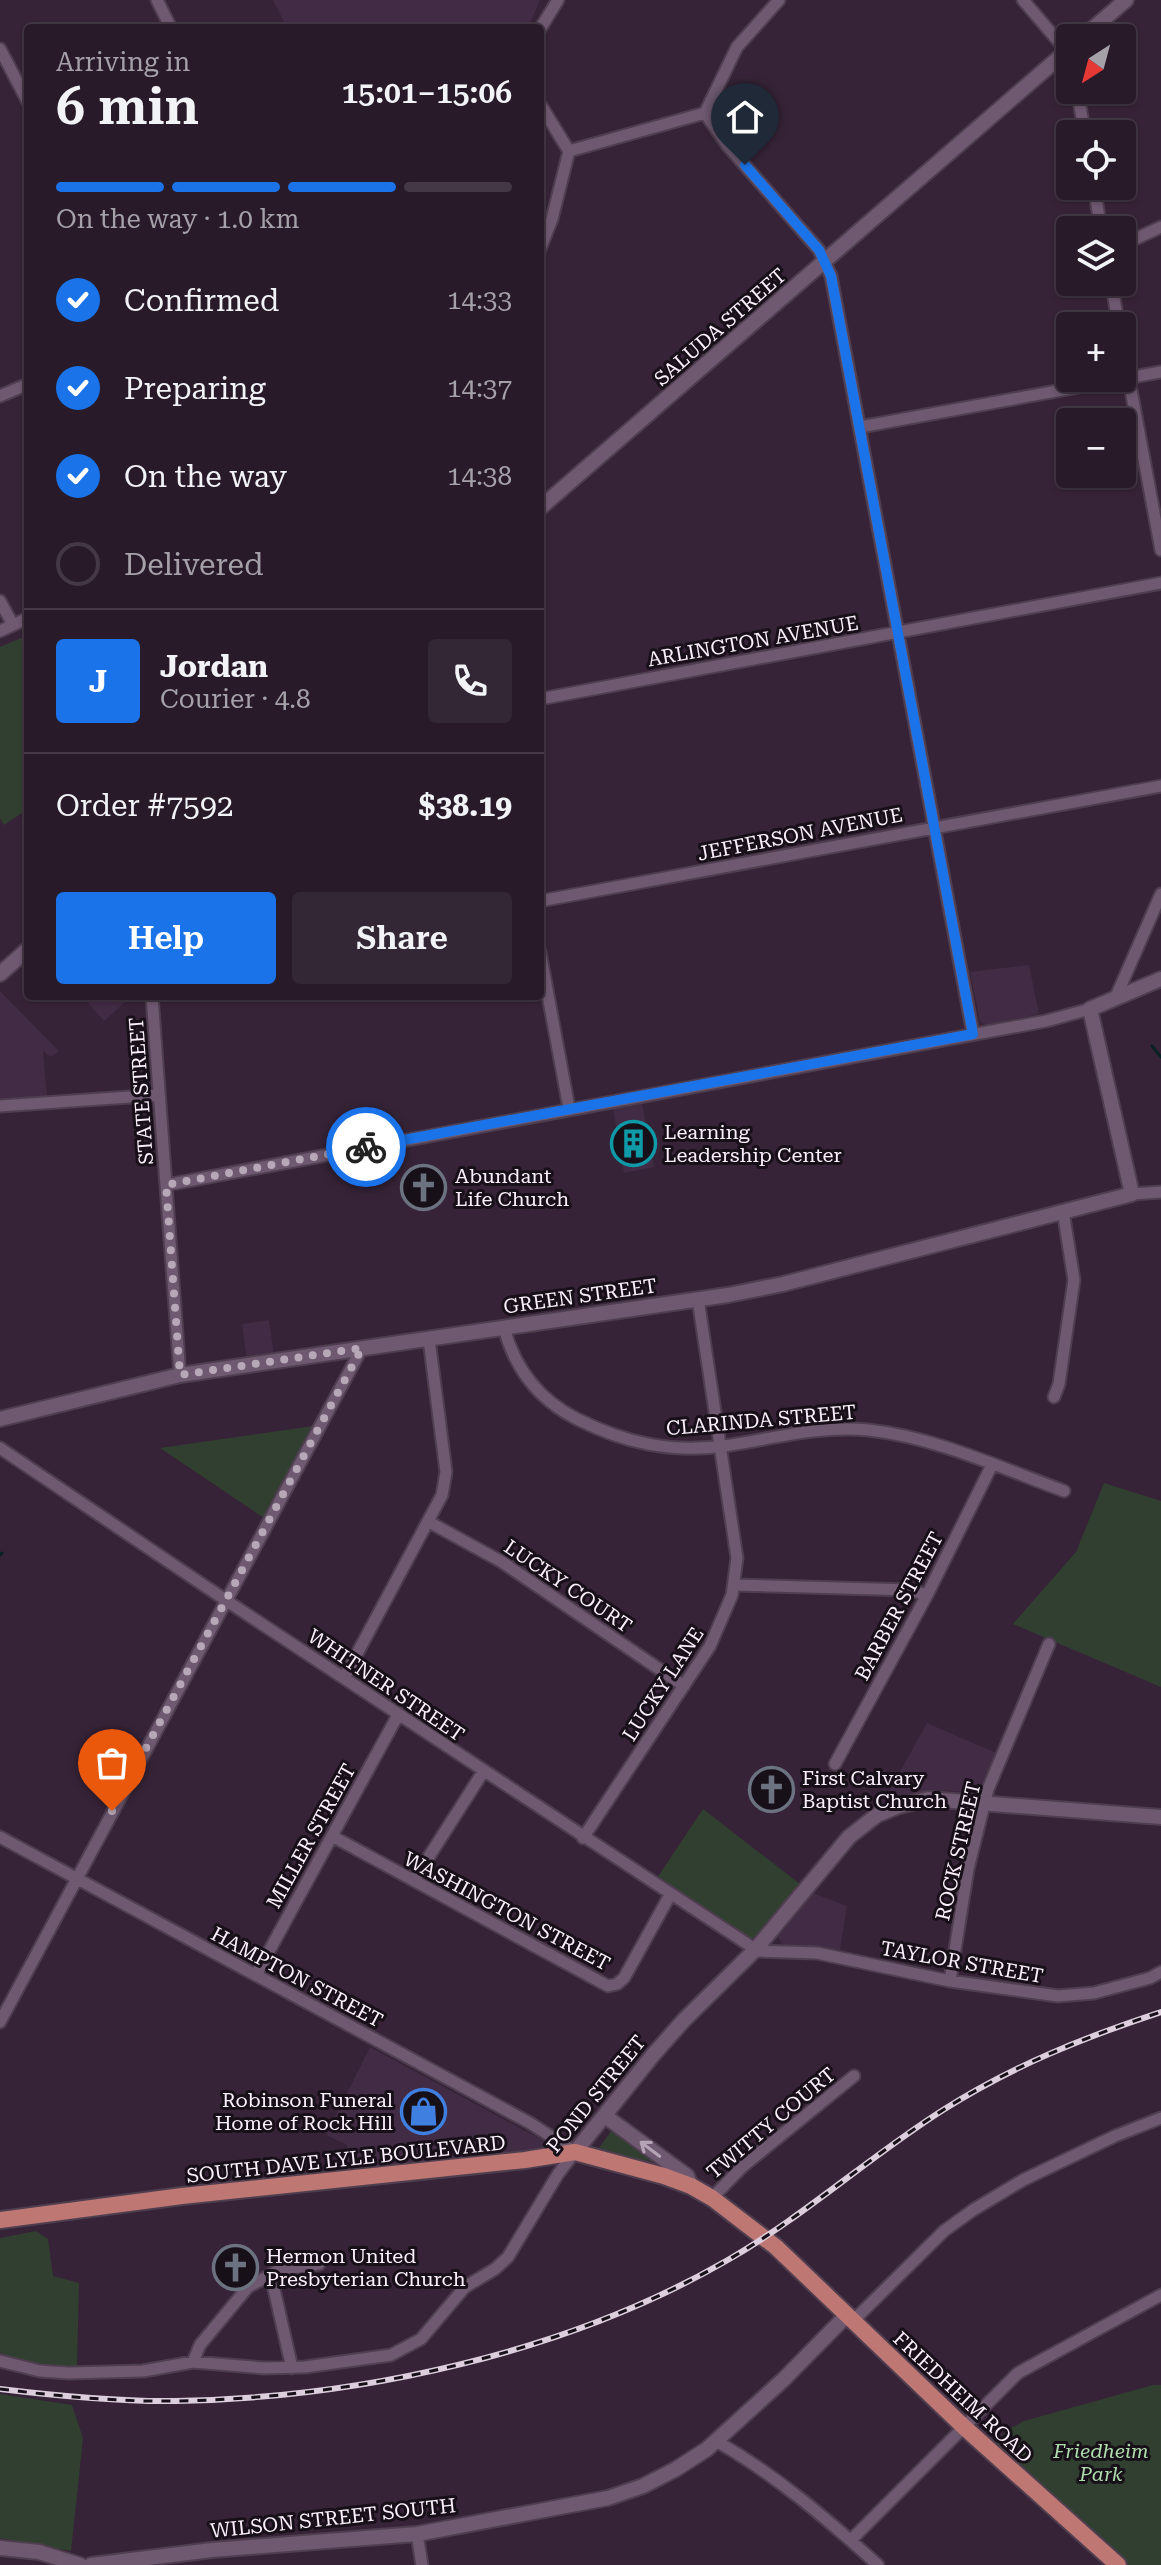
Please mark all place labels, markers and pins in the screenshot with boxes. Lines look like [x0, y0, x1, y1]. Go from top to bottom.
pin [711, 83, 779, 165]
building icon: Learning Leadership Center [609, 1119, 657, 1167]
place label: Learning Leadership Center [664, 1120, 842, 1167]
church icon: Abundant Life Church [400, 1164, 448, 1212]
place label: Abundant Life Church [455, 1164, 569, 1211]
pin [78, 1729, 146, 1811]
church icon: First Calvary Baptist Church [747, 1765, 795, 1813]
place label: First Calvary Baptist Church [802, 1766, 947, 1813]
shop icon: Robinson Funeral Home of Rock Hill [400, 2087, 448, 2135]
place label: Robinson Funeral Home of Rock Hill [215, 2088, 393, 2135]
church icon: Hermon United Presbyterian Church [211, 2243, 259, 2291]
place label: Hermon United Presbyterian Church [266, 2244, 466, 2291]

